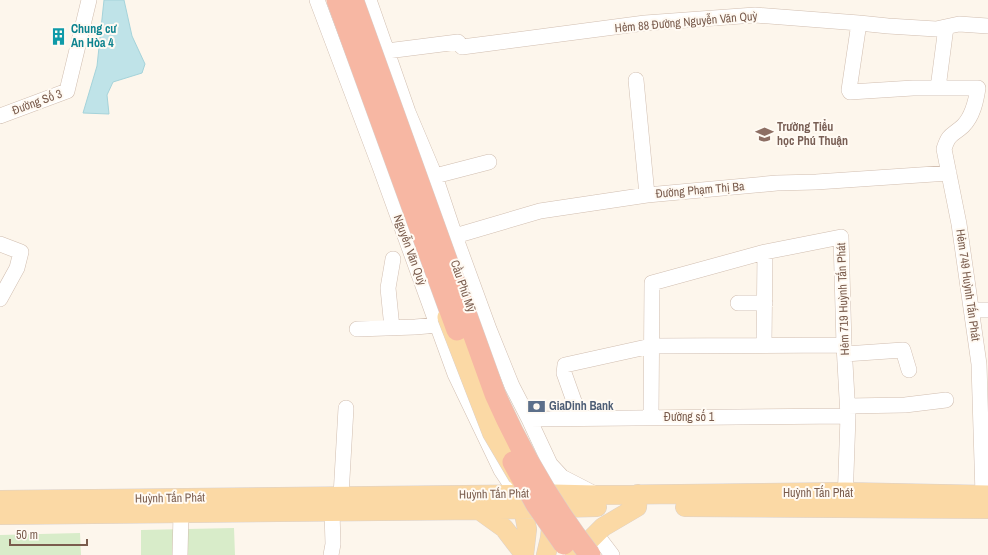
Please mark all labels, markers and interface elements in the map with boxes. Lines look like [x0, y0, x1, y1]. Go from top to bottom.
street label: Hẻm 88 Đường Nguyễn Văn Quỳ [614, 8, 758, 36]
place label: Chung cư An Hòa 4 [71, 21, 117, 51]
building icon: Chung cư An Hòa 4 [48, 26, 68, 46]
street label: Đường Số 3 [10, 86, 64, 118]
place label: Trường Tiểu học Phú Thuận [777, 119, 848, 149]
school or university icon: Trường Tiểu học Phú Thuận [754, 124, 774, 144]
street label: Đường Phạm Thị Ba [655, 178, 746, 202]
street label: Nguyễn Văn Quỳ [390, 212, 430, 288]
street label: Hẻm 749 Huỳnh Tấn Phát [952, 228, 984, 342]
street label: Hẻm 719 Huỳnh Tấn Phát [833, 242, 853, 356]
street label: Cầu Phú Mỹ [447, 258, 479, 314]
bank icon: GiaDinh Bank [526, 396, 546, 416]
place label: GiaDinh Bank [549, 398, 614, 414]
street label: Đường số 1 [664, 409, 715, 425]
street label: Huỳnh Tấn Phát [459, 485, 529, 503]
street label: Huỳnh Tấn Phát [783, 485, 853, 501]
street label: Huỳnh Tấn Phát [135, 489, 205, 507]
scale bar [10, 521, 87, 547]
text: 50 m [16, 527, 38, 543]

